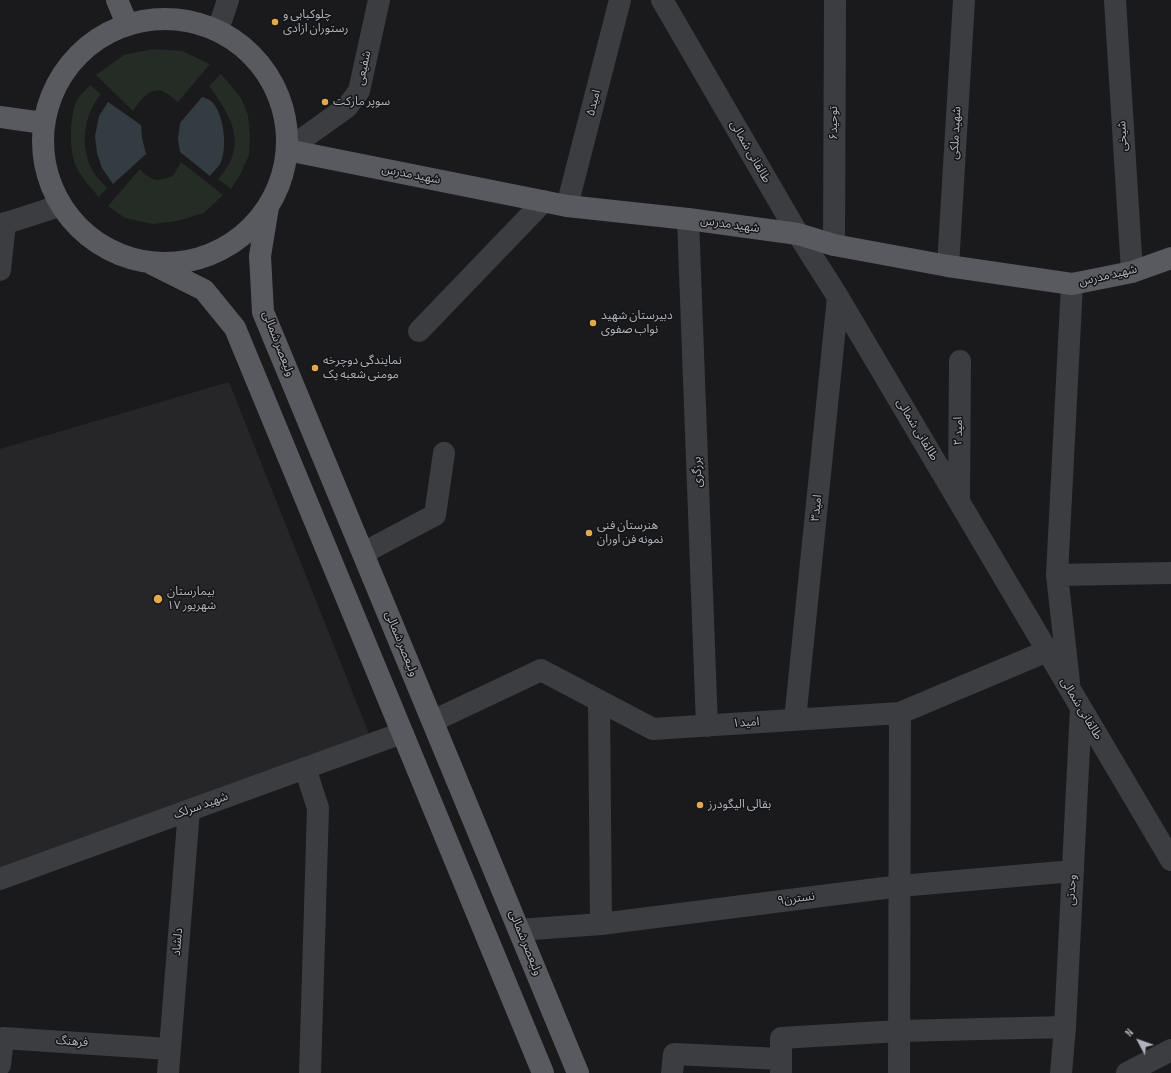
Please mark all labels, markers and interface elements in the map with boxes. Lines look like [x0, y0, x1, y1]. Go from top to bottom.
place label: چلوکبابی و رستوران ازادی [283, 8, 348, 36]
marker: چلوکبابی و رستوران ازادی [270, 17, 280, 27]
street label: شفیعی [353, 49, 375, 87]
street label: امید۵ [584, 88, 604, 118]
place label: سوپر مارکت [333, 95, 390, 109]
marker: سوپر مارکت [320, 97, 330, 107]
street label: توحید۶ [827, 106, 841, 140]
street label: شهید ملکی [947, 106, 965, 160]
street label: طالقانی شمالی [726, 118, 774, 186]
street label: شیخی [1115, 120, 1131, 152]
street label: شهید مدرس [380, 162, 442, 188]
street label: شهید مدرس [700, 214, 760, 236]
street label: شهید مدرس [1077, 262, 1139, 290]
street label: ولیعصر شمالی [259, 309, 297, 379]
place label: دبیرستان شهید نواب صفوی [601, 309, 673, 337]
marker: دبیرستان شهید نواب صفوی [588, 318, 598, 328]
place label: نمایندگی دوچرخه مومنی شعبه یک [323, 354, 402, 382]
marker: نمایندگی دوچرخه مومنی شعبه یک [310, 363, 320, 373]
street label: طالقانی شمالی [893, 396, 941, 464]
street label: امید ۲ [952, 417, 966, 445]
street label: برزگری [690, 456, 706, 488]
street label: امید۳ [808, 494, 826, 522]
place label: هنرستان فنی نمونه فن اوران [597, 519, 663, 547]
marker: هنرستان فنی نمونه فن اوران [584, 528, 594, 538]
place label: بیمارستان ۱۷ شهریور [167, 585, 216, 613]
marker: بیمارستان ۱۷ شهریور [152, 593, 164, 605]
street label: ولیعصر شمالی [381, 609, 421, 679]
street label: طالقانی شمالی [1057, 675, 1105, 743]
street label: امید۱ [732, 715, 760, 731]
street label: شهید سرلک [172, 789, 230, 823]
place label: بقالی الیگودرز [708, 798, 771, 812]
marker: بقالی الیگودرز [695, 800, 705, 810]
street label: وحدتی [1064, 874, 1080, 906]
street label: نسترن۹ [776, 890, 816, 908]
street label: ولیعصر شمالی [505, 908, 545, 978]
street label: دلشاد [170, 927, 186, 957]
north arrow [1119, 1021, 1159, 1061]
text: N [1123, 1026, 1136, 1039]
street label: فرهنگ [55, 1034, 89, 1050]

